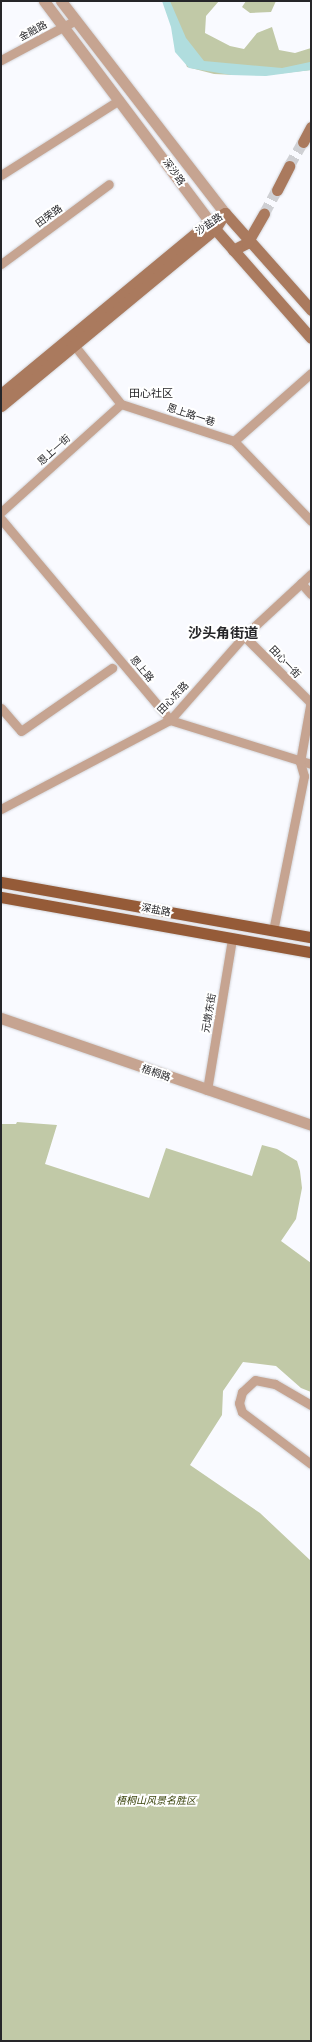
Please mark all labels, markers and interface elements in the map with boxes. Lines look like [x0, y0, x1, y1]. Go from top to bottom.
street label: 金融路 [17, 19, 49, 43]
street label: 深沙路 [160, 156, 188, 188]
street label: 田荣路 [33, 202, 65, 230]
street label: 沙盐路 [193, 211, 225, 237]
district label: 田心社区 [129, 386, 173, 400]
street label: 恩上路一巷 [165, 402, 217, 428]
street label: 恩上一街 [35, 432, 73, 468]
district label: 沙头角街道 [188, 625, 258, 641]
street label: 田心一街 [267, 643, 303, 681]
street label: 恩上路 [128, 654, 156, 684]
street label: 田心东路 [155, 679, 191, 717]
street label: 深盐路 [140, 901, 172, 919]
street label: 元墩东街 [200, 992, 218, 1034]
street label: 梧桐路 [140, 1062, 172, 1084]
park label: 梧桐山风景名胜区 [116, 1795, 196, 1807]

